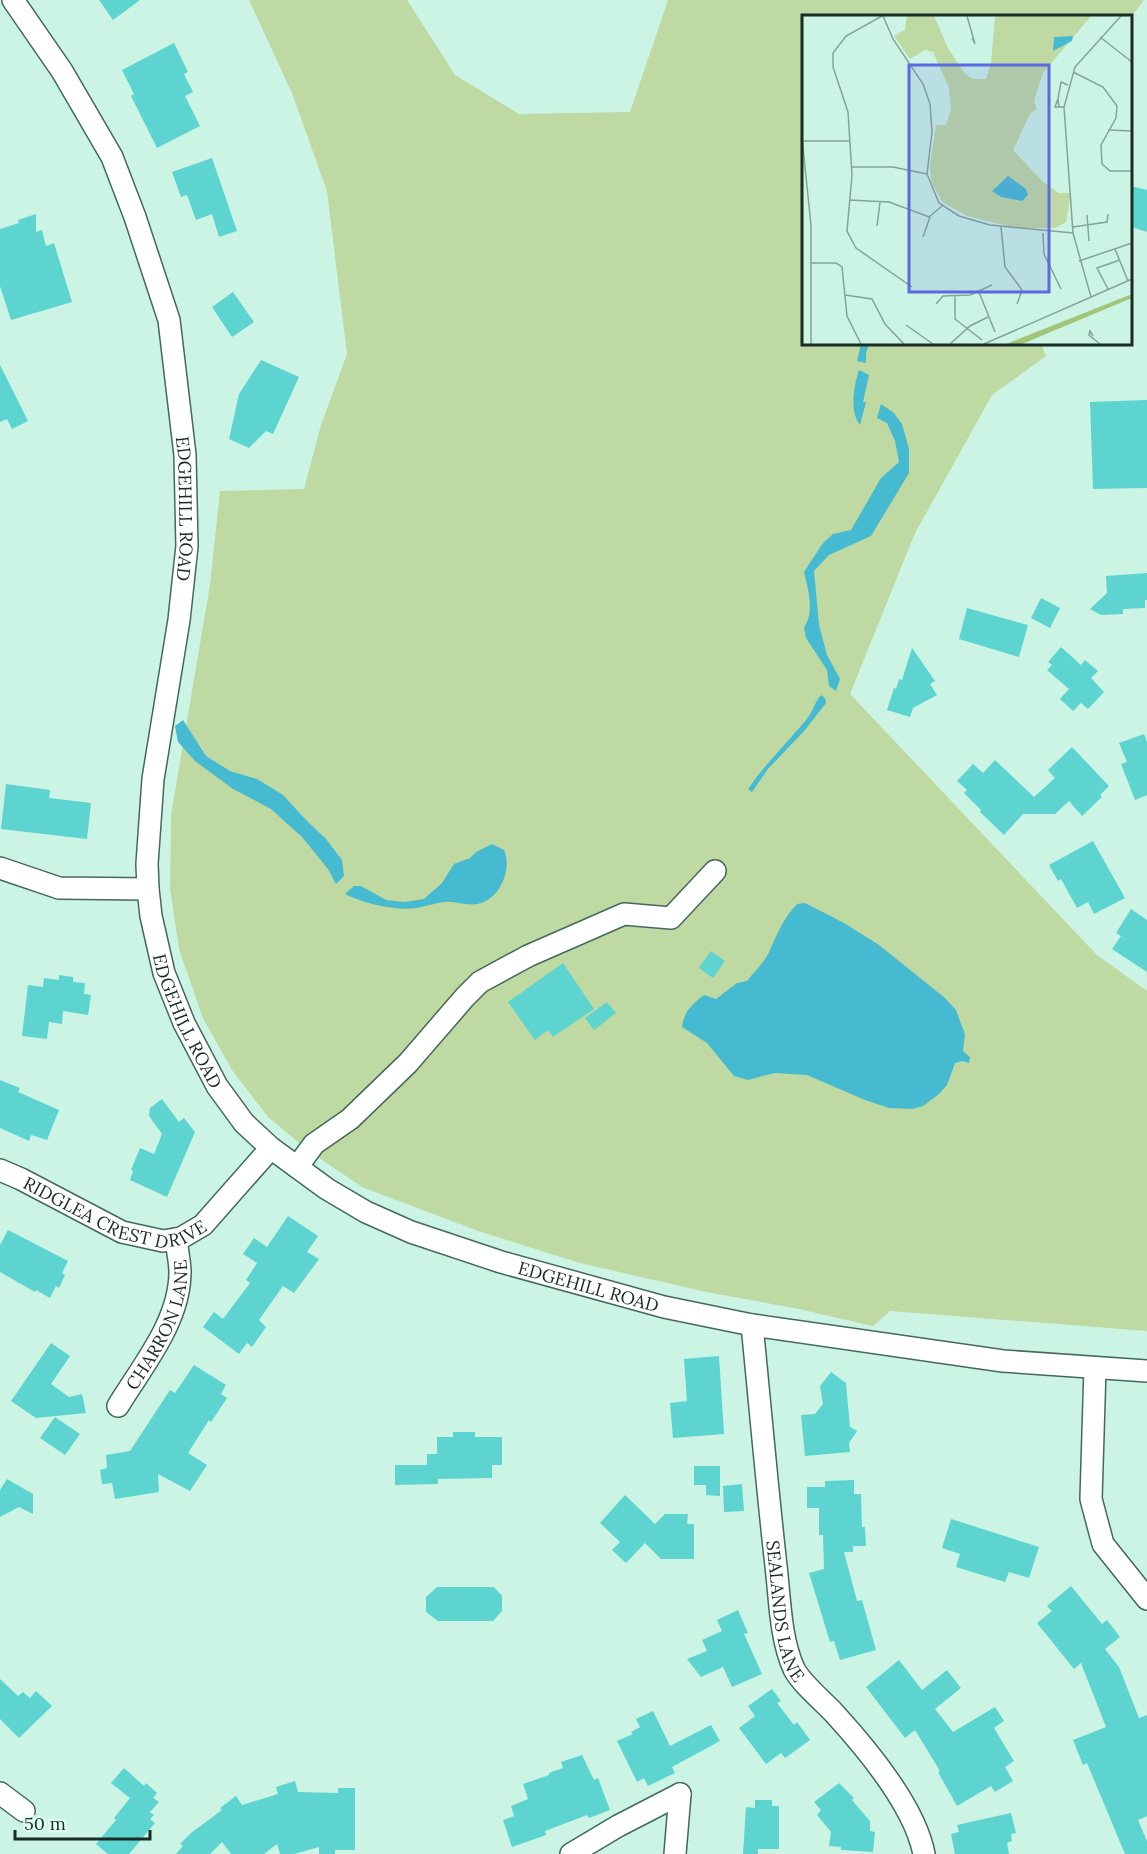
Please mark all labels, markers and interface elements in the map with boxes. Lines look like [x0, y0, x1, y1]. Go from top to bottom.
inset map [802, 15, 1132, 345]
street label: EDGEHILL ROAD [171, 435, 199, 582]
street label: EDGEHILL ROAD [148, 951, 228, 1092]
street label: RIDGLEA CREST DRIVE [20, 1171, 211, 1253]
street label: EDGEHILL ROAD [515, 1256, 662, 1317]
street label: CHARRON LANE [120, 1259, 192, 1394]
street label: SEALANDS LANE [762, 1539, 810, 1686]
scale bar [15, 1803, 150, 1841]
text: 50 m [24, 1812, 66, 1835]

